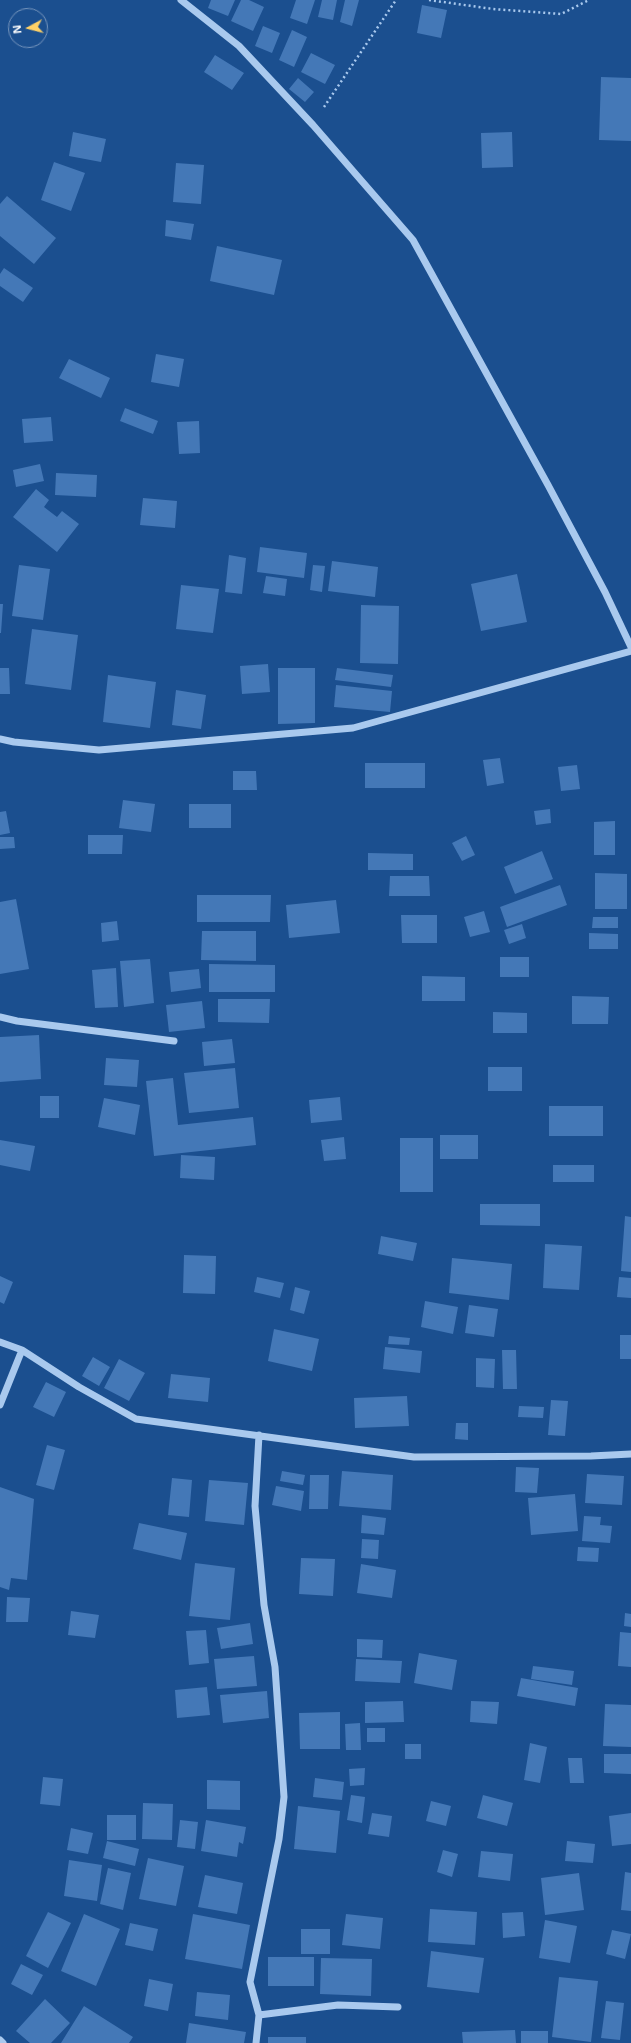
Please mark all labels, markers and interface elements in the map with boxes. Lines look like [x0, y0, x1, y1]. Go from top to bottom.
north arrow [8, 8, 48, 48]
text: N [9, 24, 25, 35]

